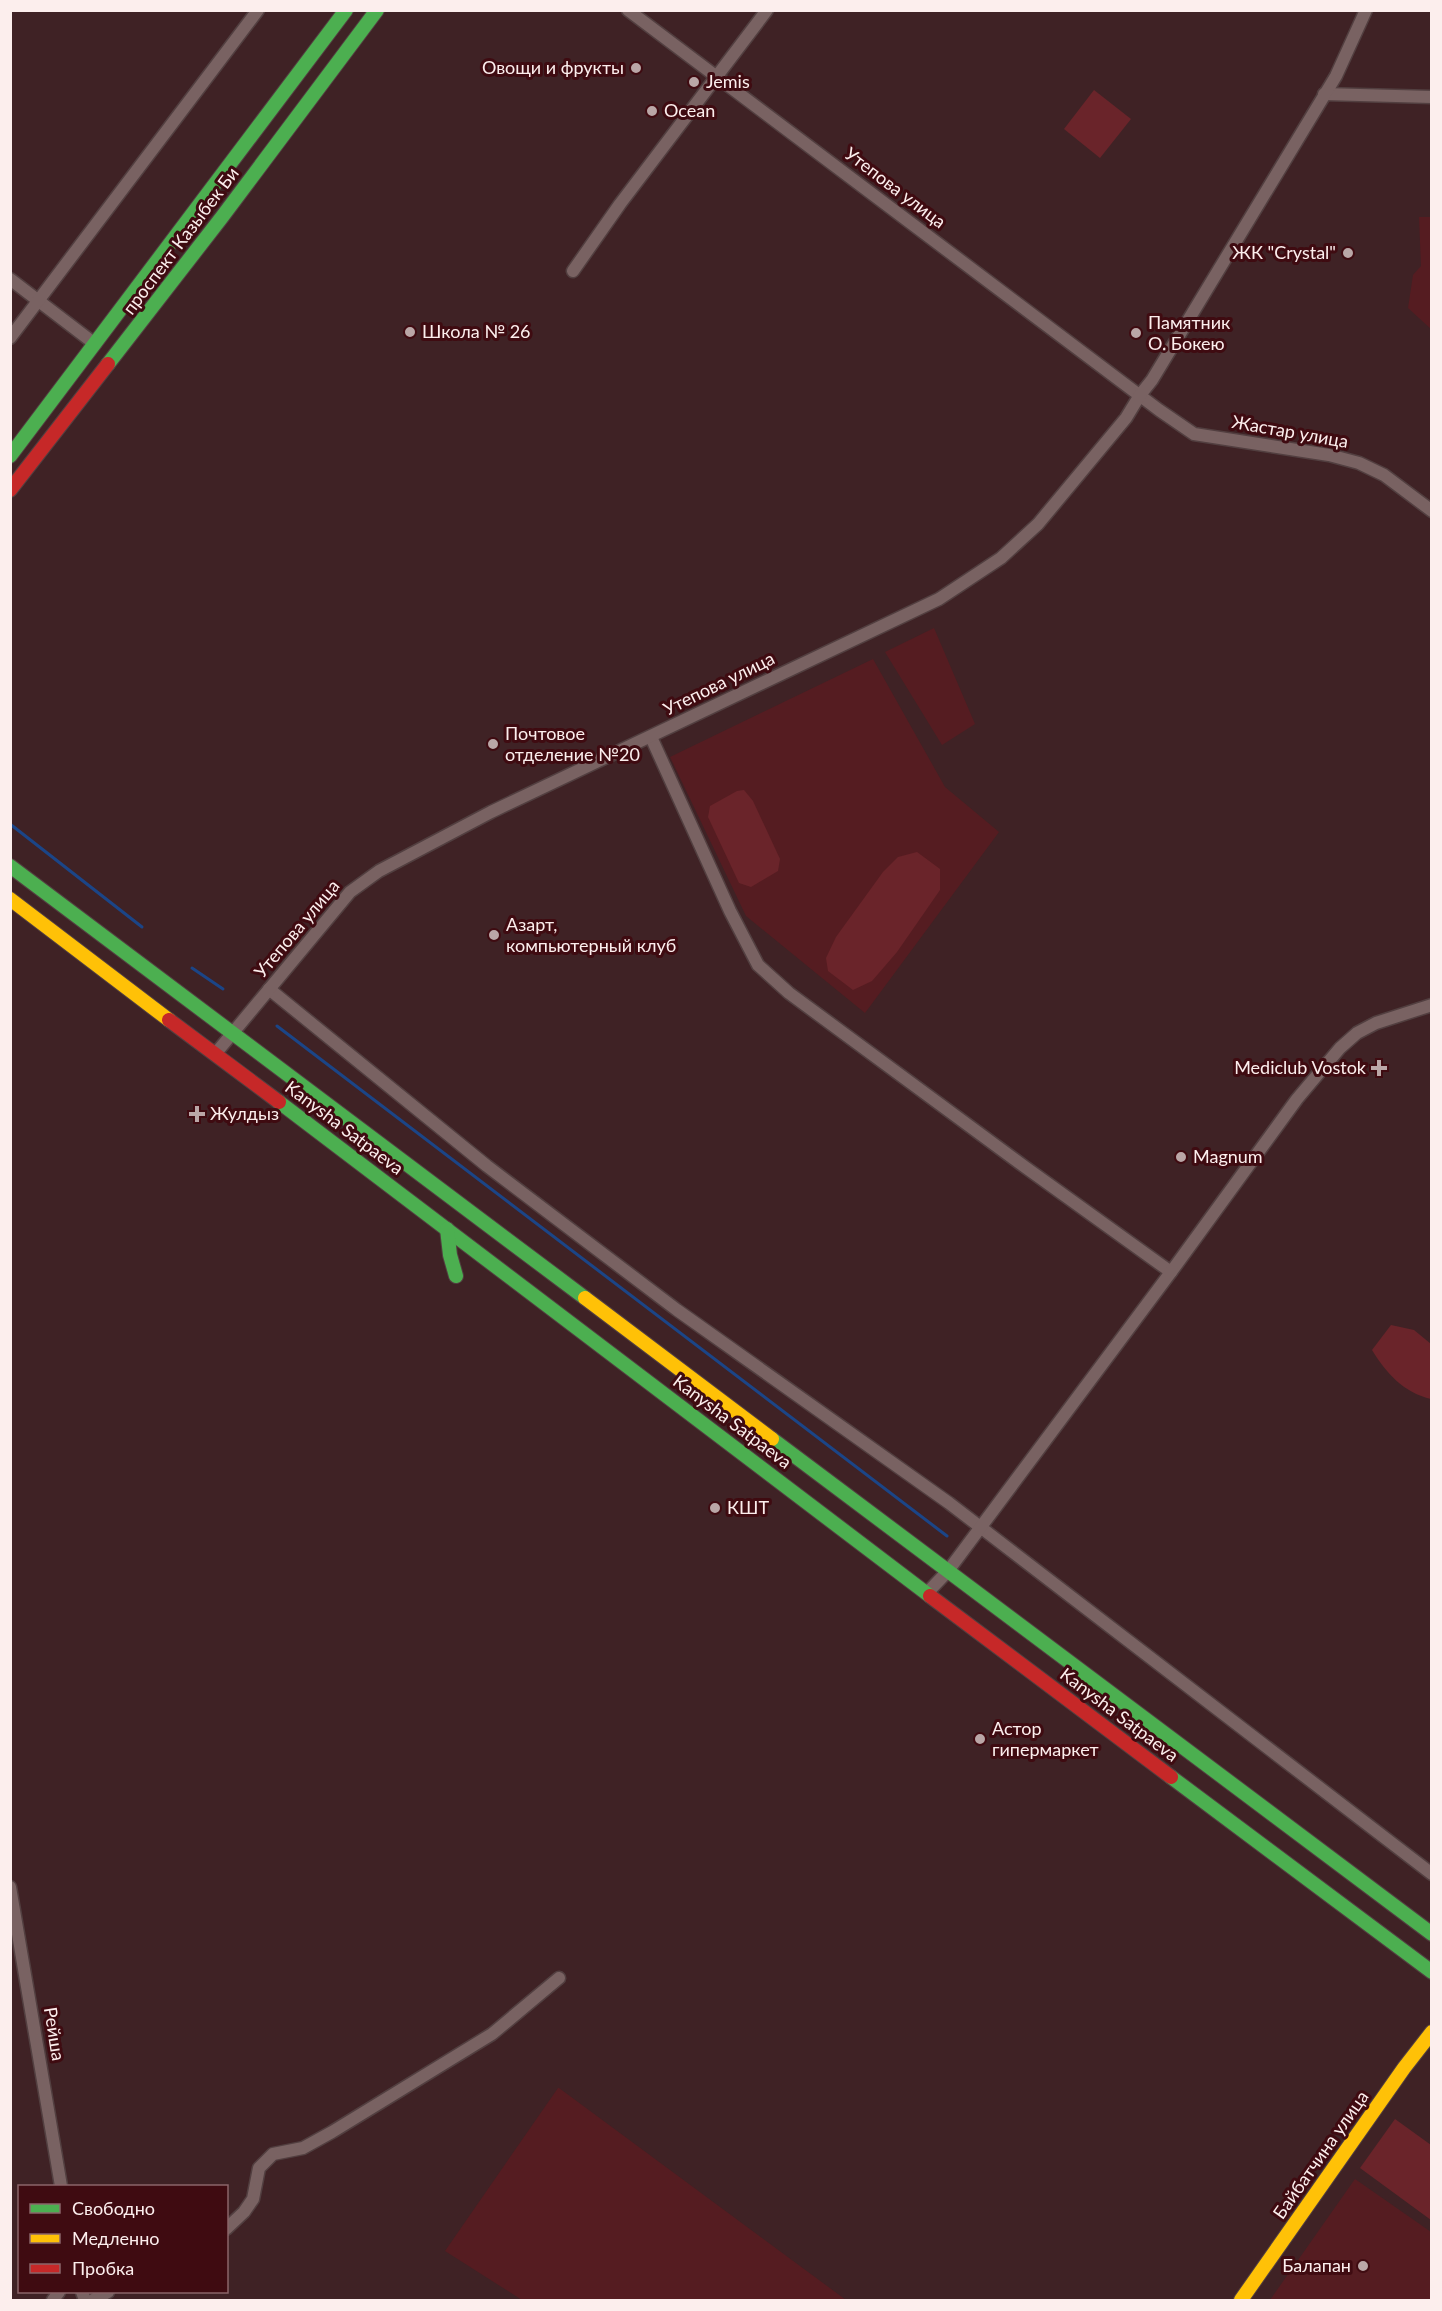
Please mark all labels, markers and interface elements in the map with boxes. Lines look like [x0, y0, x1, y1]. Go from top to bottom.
place label: Овощи и фрукты [482, 56, 624, 78]
marker: Овощи и фрукты [629, 61, 643, 75]
place label: Jemis [706, 70, 750, 92]
marker: Jemis [687, 75, 701, 89]
place label: Ocean [664, 99, 715, 121]
marker: Ocean [645, 104, 659, 118]
street label: Утепова улица [841, 142, 951, 232]
street label: проспект Казыбек Би [118, 162, 243, 318]
place label: ЖК "Crystal" [1232, 241, 1336, 263]
marker: ЖК "Crystal" [1341, 246, 1355, 260]
place label: Памятник О. Бокею [1148, 311, 1231, 354]
place label: Школа № 26 [422, 320, 531, 342]
marker: Школа № 26 [403, 325, 417, 339]
marker: Памятник О. Бокею [1129, 326, 1143, 340]
street label: Жастар улица [1230, 410, 1350, 452]
street label: Утепова улица [659, 647, 778, 720]
place label: Почтовое отделение №20 [505, 722, 640, 765]
marker: Почтовое отделение №20 [486, 737, 500, 751]
street label: Утепова улица [249, 875, 344, 982]
place label: Азарт, компьютерный клуб [506, 913, 676, 956]
marker: Азарт, компьютерный клуб [487, 928, 501, 942]
place label: Mediclub Vostok [1234, 1056, 1367, 1078]
marker: Mediclub Vostok [1370, 1059, 1388, 1077]
street label: Kanysha Satpaeva [281, 1076, 408, 1179]
place label: Жулдыз [210, 1102, 279, 1124]
marker: Жулдыз [188, 1105, 206, 1123]
place label: Magnum [1193, 1145, 1263, 1167]
marker: Magnum [1174, 1150, 1188, 1164]
street label: Kanysha Satpaeva [669, 1370, 796, 1473]
place label: КШТ [727, 1496, 769, 1518]
marker: КШТ [708, 1501, 722, 1515]
street label: Kanysha Satpaeva [1056, 1663, 1183, 1766]
place label: Астор гипермаркет [992, 1717, 1099, 1760]
marker: Астор гипермаркет [973, 1732, 987, 1746]
street label: Рейша [40, 2005, 70, 2062]
street label: Байбатчина улица [1268, 2086, 1373, 2223]
legend [18, 2185, 228, 2293]
text: Свободно [72, 2197, 155, 2219]
text: Медленно [72, 2227, 160, 2249]
place label: Балапан [1282, 2254, 1351, 2276]
text: Пробка [72, 2257, 134, 2279]
marker: Балапан [1356, 2259, 1370, 2273]

